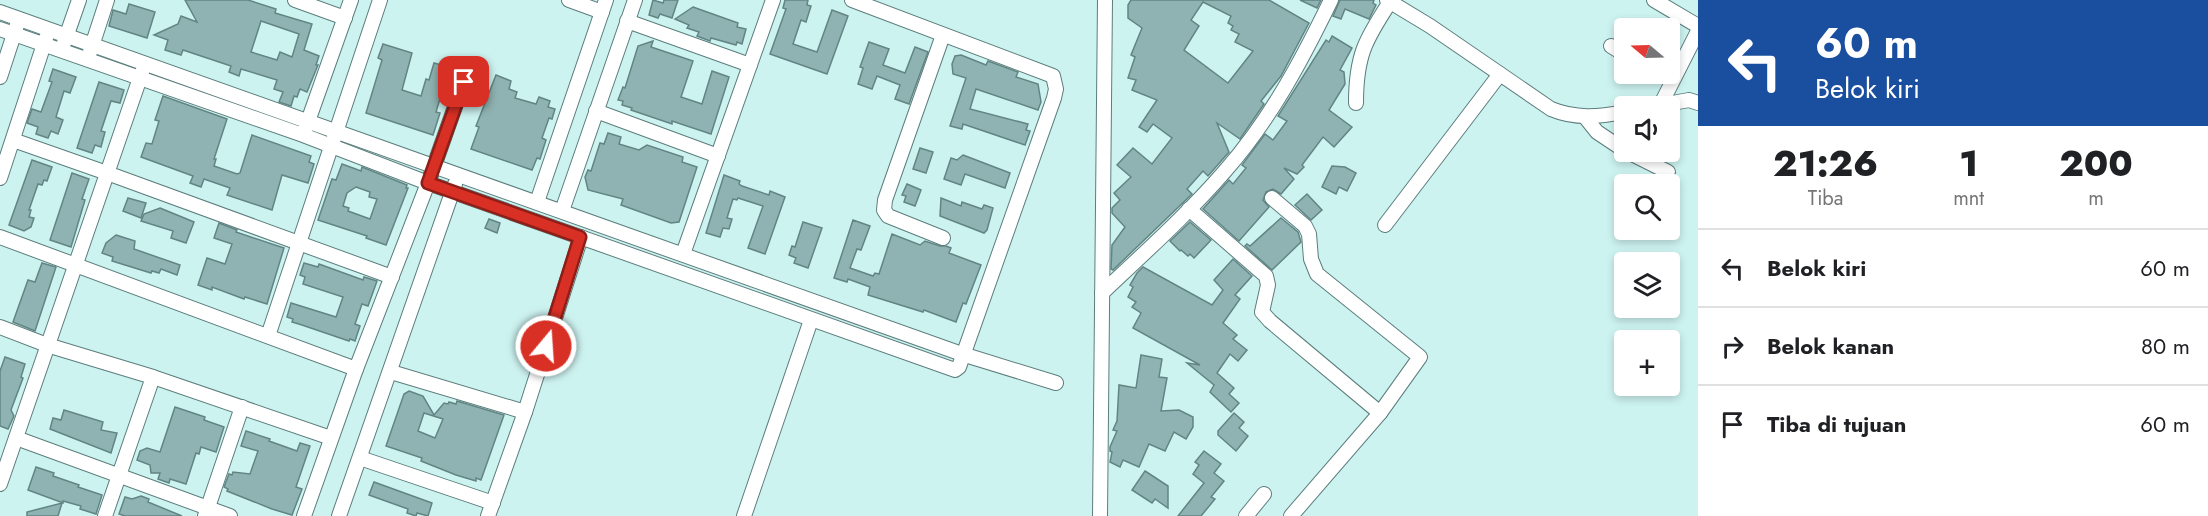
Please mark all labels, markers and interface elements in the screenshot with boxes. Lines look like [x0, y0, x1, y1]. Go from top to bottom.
text: 60 m [1815, 13, 1918, 74]
north arrow [1614, 18, 1680, 84]
map controls [1614, 18, 1680, 396]
icon: left [1716, 24, 1794, 102]
pin [438, 56, 489, 107]
icon: arrive [447, 65, 480, 98]
text: Belok kiri [1815, 69, 1920, 108]
button: sound [1614, 96, 1680, 162]
text: 21:26 [1773, 137, 1878, 189]
text: 1 [1959, 137, 1978, 189]
text: 200 [2059, 137, 2133, 189]
button: search [1614, 174, 1680, 240]
text: Tiba [1808, 184, 1843, 213]
text: mnt [1953, 184, 1984, 213]
text: m [2088, 184, 2104, 213]
button: layers [1614, 252, 1680, 318]
icon: left [1716, 252, 1749, 285]
text: Belok kiri [1767, 252, 1866, 284]
text: 60 m [2140, 252, 2190, 284]
position arrow [514, 314, 578, 378]
button: + [1614, 330, 1680, 396]
icon: right [1716, 330, 1749, 363]
text: Belok kanan [1767, 330, 1894, 362]
text: 80 m [2141, 330, 2190, 362]
icon: arrive [1716, 408, 1749, 441]
text: Tiba di tujuan [1767, 408, 1906, 440]
text: 60 m [2140, 408, 2190, 440]

